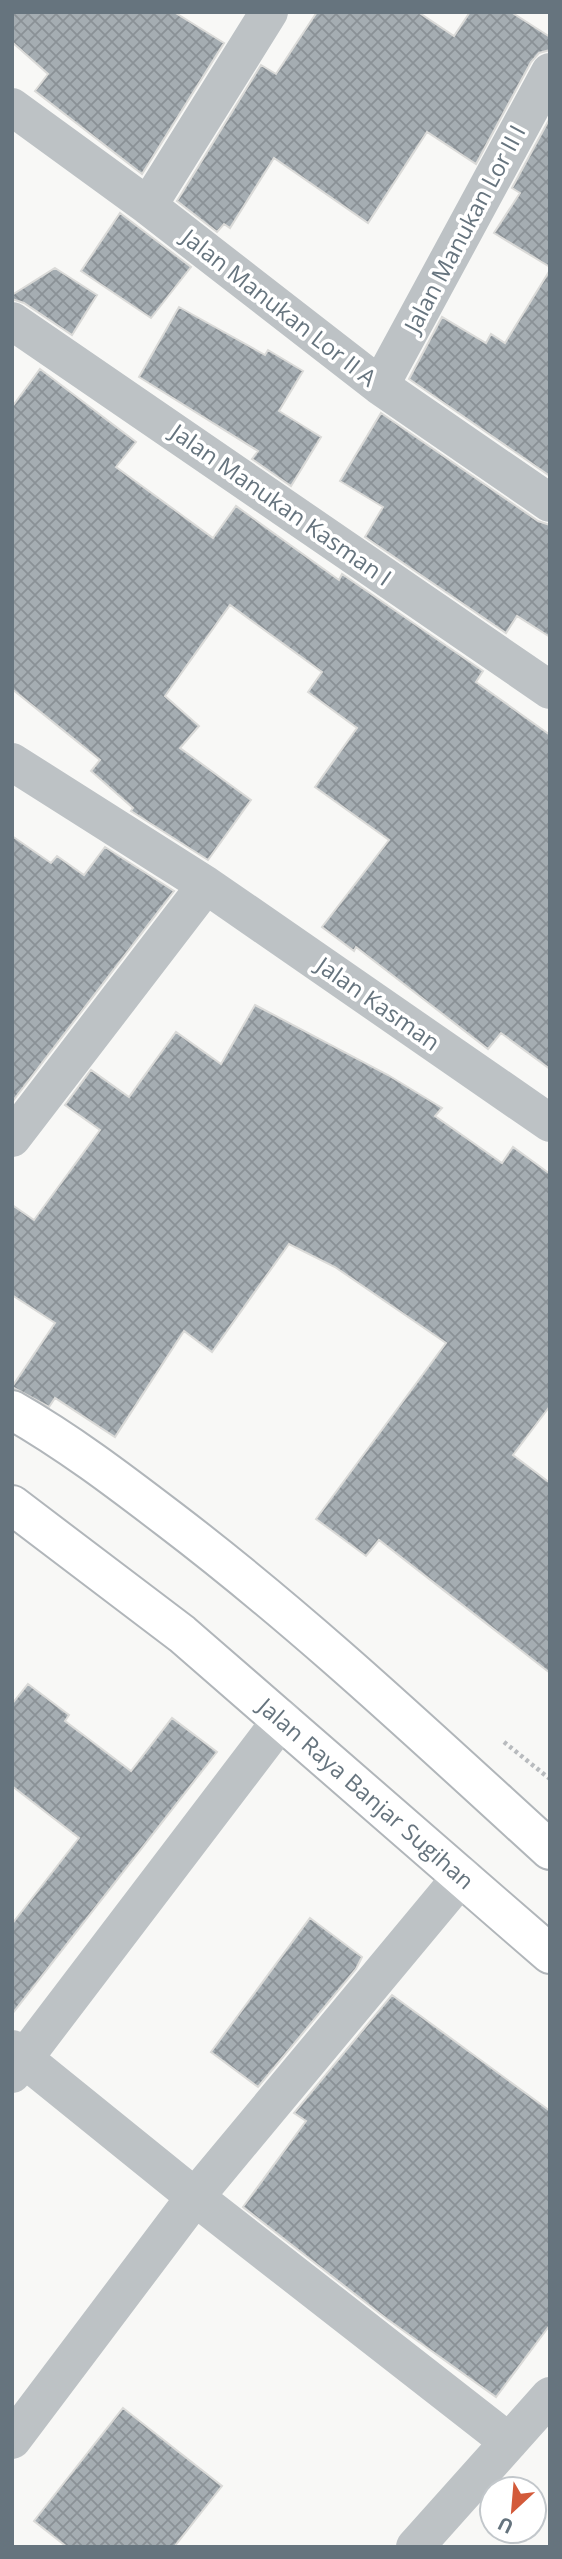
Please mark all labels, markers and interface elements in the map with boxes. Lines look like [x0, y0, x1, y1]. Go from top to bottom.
street label: Jalan Manukan Lor II I [395, 119, 532, 340]
street label: Jalan Manukan Lor II A [174, 220, 384, 394]
street label: Jalan Manukan Kasman I [163, 415, 398, 593]
street label: Jalan Kasman [309, 948, 447, 1057]
street label: Jalan Raya Banjar Sugihan [250, 1689, 481, 1896]
north arrow [478, 2475, 548, 2545]
text: U [493, 2510, 518, 2540]

